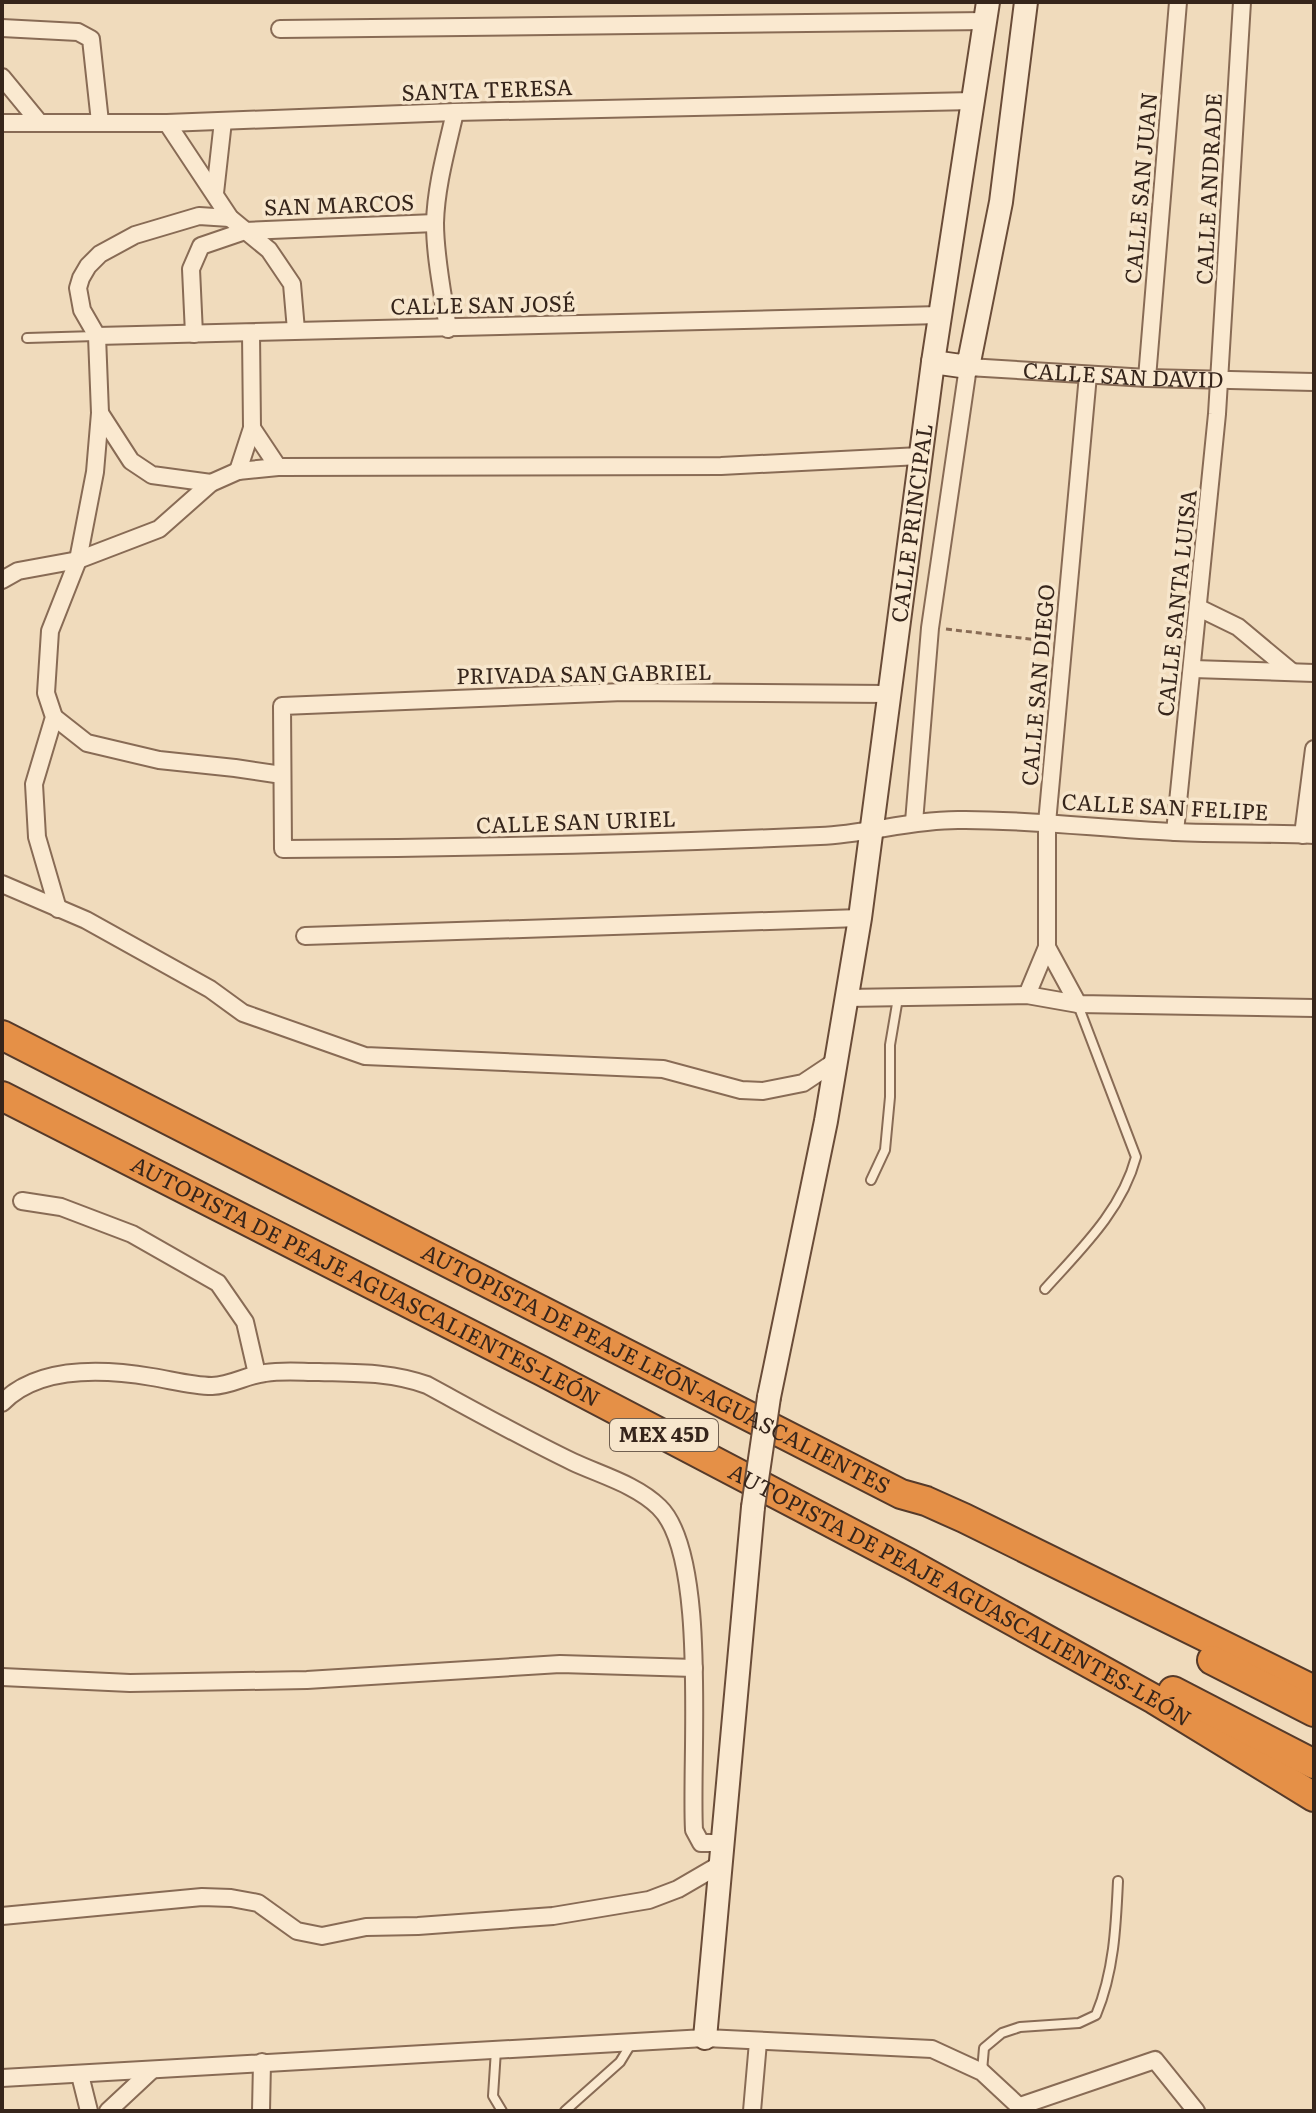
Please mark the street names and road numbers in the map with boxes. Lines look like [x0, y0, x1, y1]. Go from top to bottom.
street label: SANTA TERESA [401, 69, 573, 108]
street label: CALLE SAN JUAN [1115, 91, 1164, 285]
street label: CALLE ANDRADE [1186, 92, 1229, 286]
street label: SAN MARCOS [263, 184, 415, 223]
street label: CALLE SAN JOSÉ [390, 285, 576, 322]
street label: CALLE SAN DAVID [1022, 352, 1224, 395]
street label: CALLE PRINCIPAL [881, 421, 940, 624]
street label: CALLE SANTA LUISA [1147, 488, 1204, 718]
street label: CALLE SAN DIEGO [1011, 583, 1062, 787]
street label: PRIVADA SAN GABRIEL [456, 654, 712, 691]
street label: CALLE SAN FELIPE [1061, 784, 1269, 827]
street label: CALLE SAN URIEL [475, 801, 676, 840]
street label: AUTOPISTA DE PEAJE AGUASCALIENTES-LEÓN [126, 1146, 607, 1414]
street label: AUTOPISTA DE PEAJE LEÓN-AGUASCALIENTES [416, 1234, 897, 1501]
road number: MEX 45D [610, 1419, 718, 1451]
street label: AUTOPISTA DE PEAJE AGUASCALIENTES-LEÓN [723, 1454, 1198, 1733]

